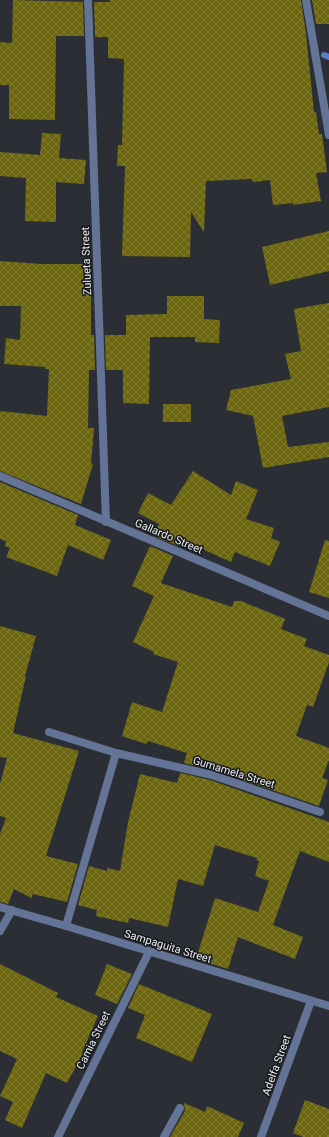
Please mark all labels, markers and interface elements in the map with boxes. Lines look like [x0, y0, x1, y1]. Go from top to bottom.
street label: Zulueta Street [79, 226, 94, 295]
street label: Gallardo Street [133, 516, 205, 557]
street label: Gumamela Street [191, 754, 277, 791]
street label: Sampaguita Street [123, 927, 213, 966]
street label: Camia Street [74, 1009, 113, 1071]
street label: Adelfa Street [260, 1033, 294, 1097]

